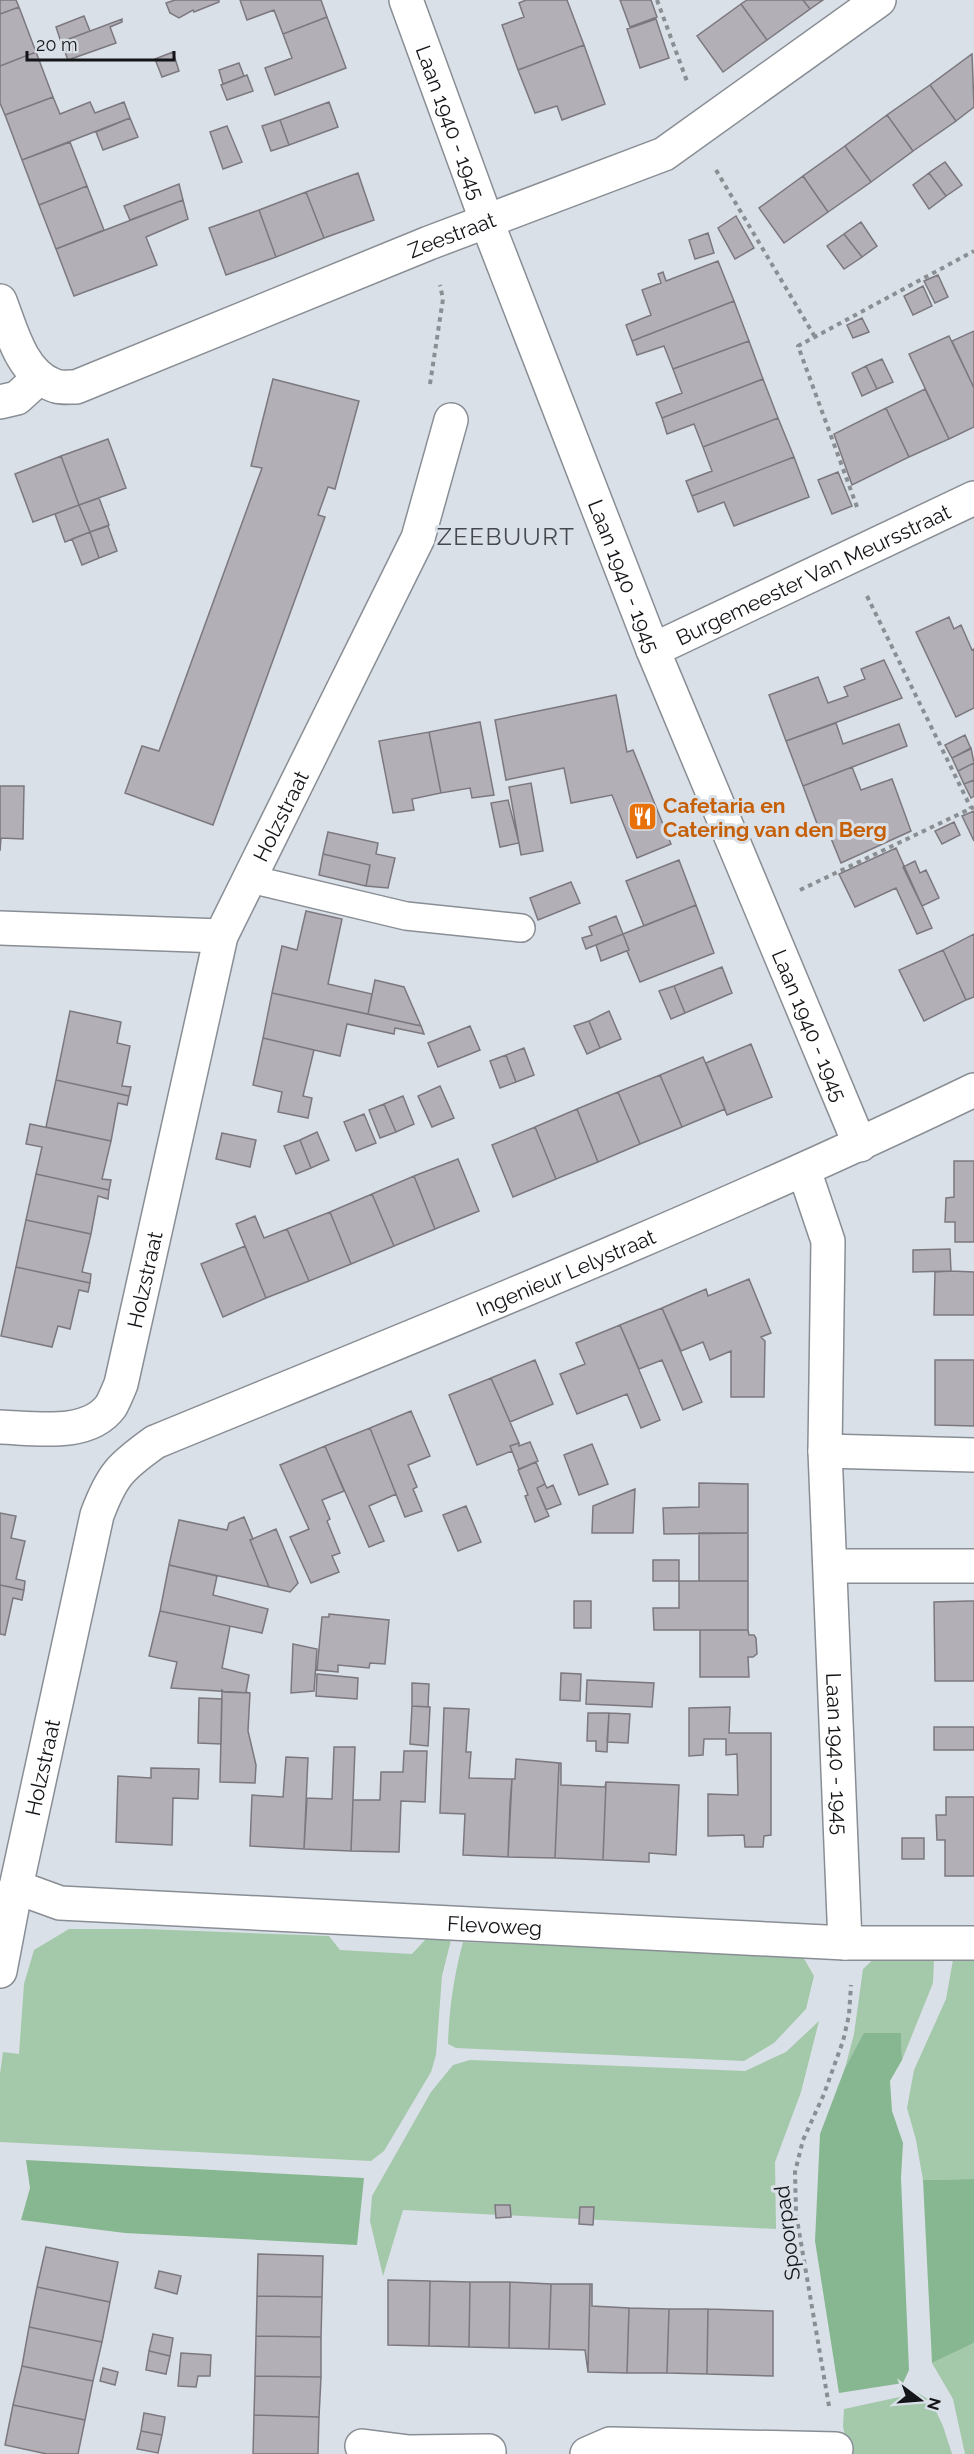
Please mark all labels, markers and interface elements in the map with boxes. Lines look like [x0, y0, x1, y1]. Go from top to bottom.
scale bar [27, 24, 174, 62]
text: 20 m [36, 34, 78, 55]
street label: Laan 1940 - 1945 [411, 42, 490, 203]
street label: Zeestraat [404, 207, 499, 263]
street label: Laan 1940 - 1945 [583, 496, 665, 656]
street label: Burgemeester Van Meursstraat [672, 499, 954, 650]
district label: ZEEBUURT [437, 522, 575, 551]
street label: Holzstraat [247, 766, 313, 866]
place label: Cafetaria en Catering van den Berg [663, 793, 887, 842]
restaurant icon: Cafetaria en Catering van den Berg [626, 801, 658, 833]
street label: Laan 1940 - 1945 [767, 945, 853, 1105]
street label: Ingenieur Lelystraat [472, 1223, 659, 1321]
street label: Holzstraat [121, 1229, 167, 1330]
street label: Laan 1940 - 1945 [822, 1672, 853, 1835]
street label: Holzstraat [19, 1717, 65, 1818]
street label: Flevoweg [446, 1910, 543, 1940]
street label: Spoorpad [769, 2184, 805, 2282]
north arrow [890, 2370, 950, 2430]
text: N [923, 2396, 945, 2412]

